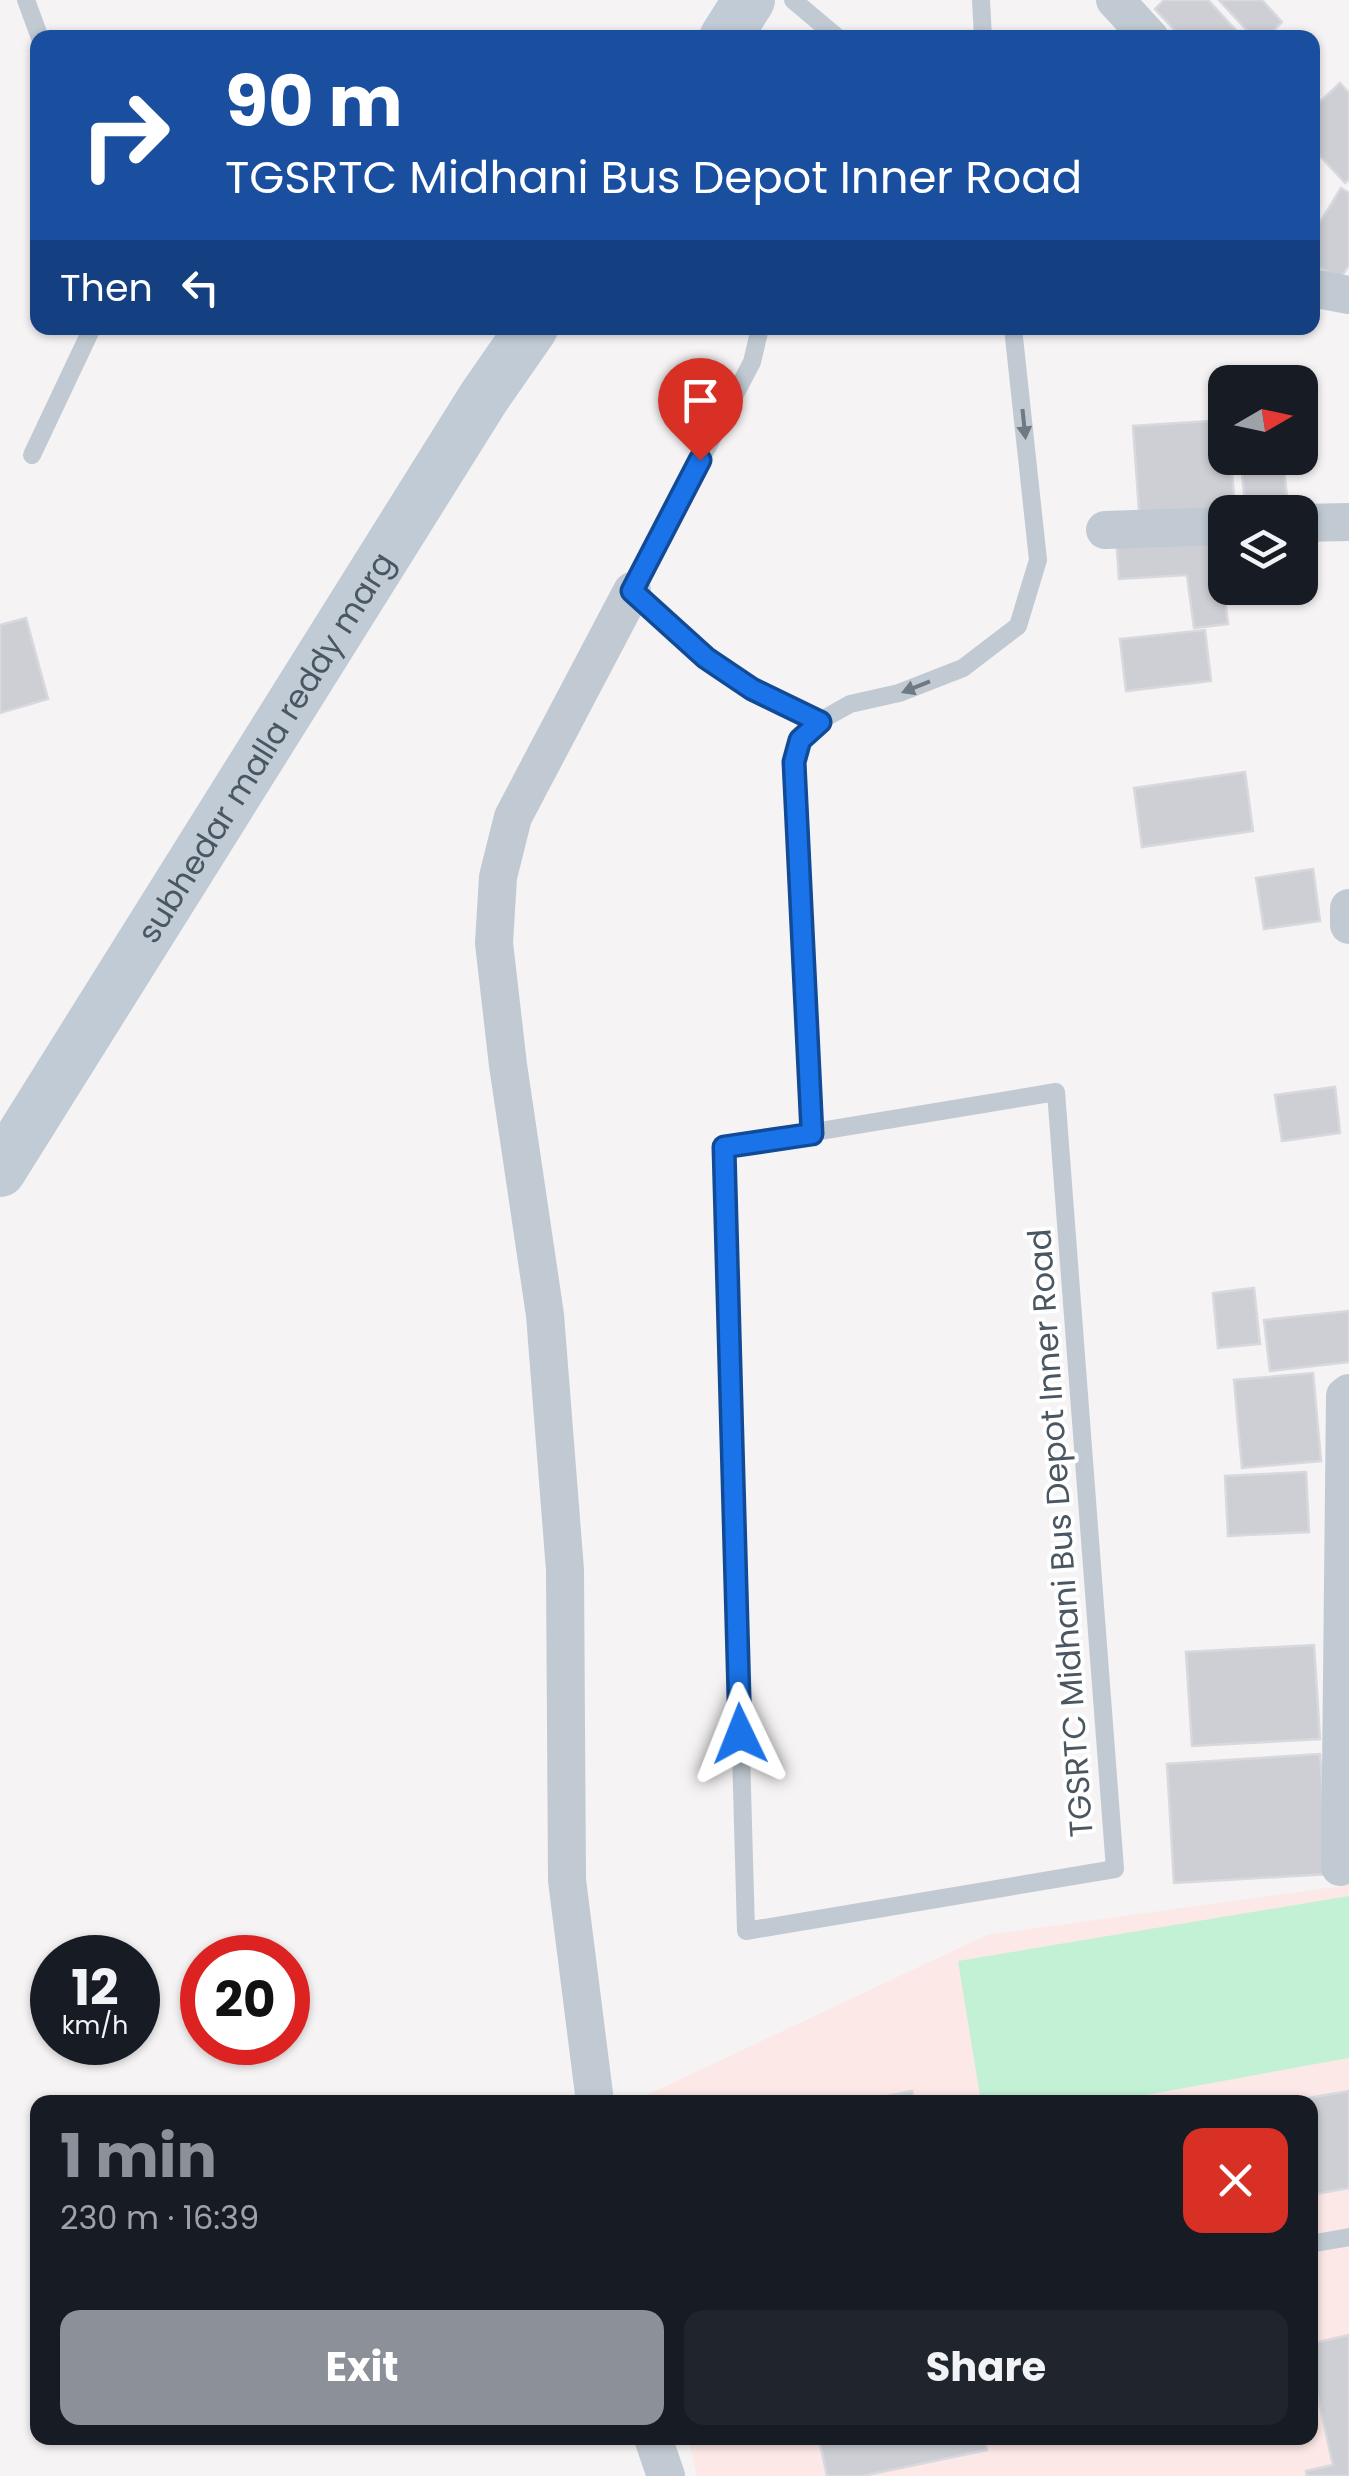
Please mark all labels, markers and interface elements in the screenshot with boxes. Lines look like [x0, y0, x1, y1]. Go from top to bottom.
text: 90 m [225, 52, 403, 151]
icon: right [60, 70, 190, 200]
text: TGSRTC Midhani Bus Depot Inner Road [225, 146, 1082, 209]
icon: left [173, 260, 228, 315]
text: Then [60, 261, 153, 314]
pin [658, 358, 743, 461]
north arrow [1208, 365, 1318, 475]
map controls [1208, 365, 1318, 605]
icon: arrive [673, 373, 728, 428]
one-way arrow [1016, 409, 1032, 441]
button: layers [1208, 495, 1318, 605]
street label: subhedar malla reddy marg [126, 543, 404, 951]
one-way arrow [901, 679, 931, 695]
street label: TGSRTC Midhani Bus Depot Inner Road [1016, 1227, 1104, 1839]
position arrow [688, 1682, 792, 1786]
speed limit sign: 20 [180, 1935, 310, 2065]
text: 12 [71, 1952, 119, 2023]
text: km/h [62, 2008, 128, 2043]
text: 1 min [60, 2114, 217, 2198]
button: close [1183, 2128, 1288, 2233]
text: 230 m · 16:39 [60, 2195, 259, 2240]
button: Exit [60, 2310, 664, 2425]
button: Share [684, 2310, 1288, 2425]

